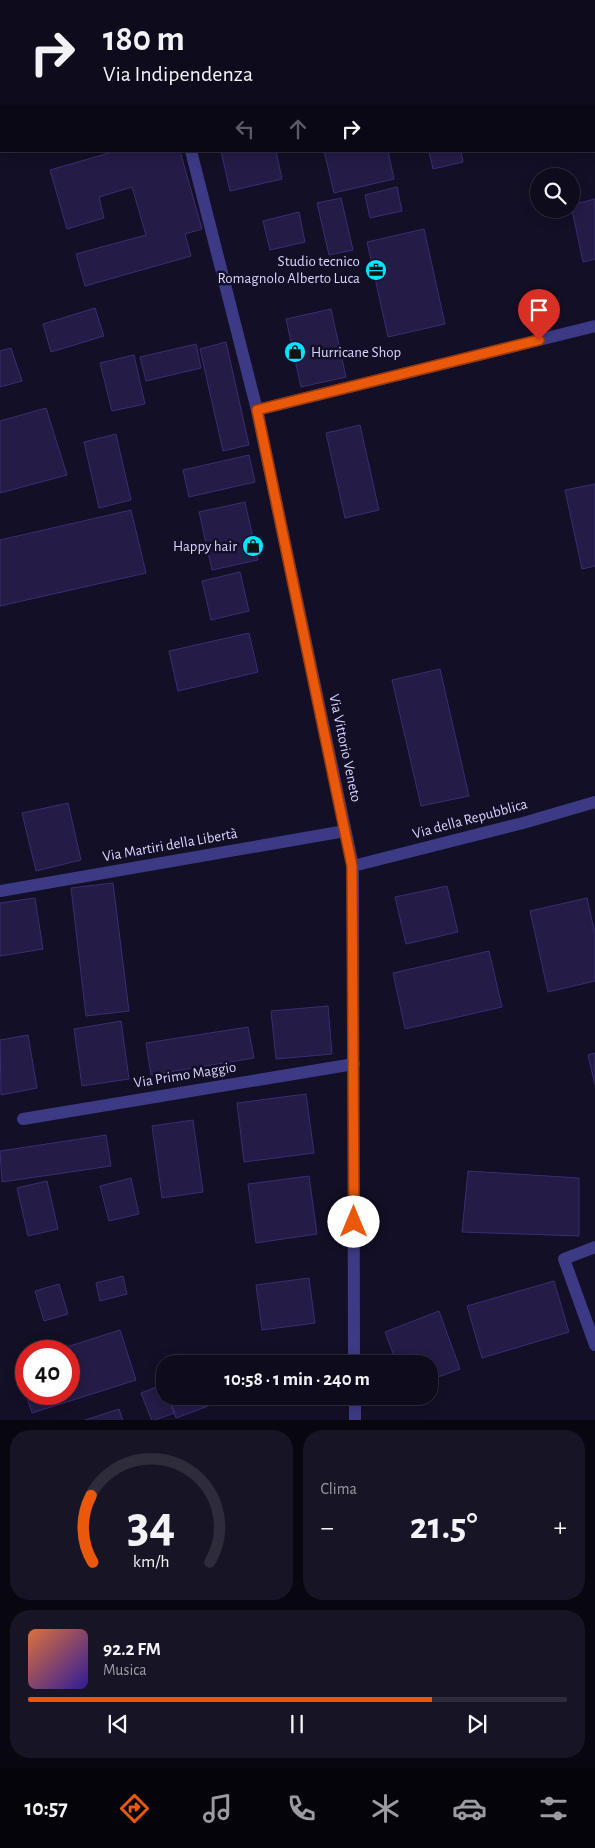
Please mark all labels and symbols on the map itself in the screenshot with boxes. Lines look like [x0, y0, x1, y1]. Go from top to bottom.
place label: Studio tecnico Romagnolo Alberto Luca [217, 254, 360, 286]
office icon: Studio tecnico Romagnolo Alberto Luca [364, 258, 388, 282]
pin [518, 289, 560, 340]
shop icon: Hurricane Shop [283, 340, 307, 364]
place label: Hurricane Shop [311, 345, 401, 360]
shop icon: Happy hair [241, 534, 265, 558]
place label: Happy hair [173, 539, 237, 554]
street label: Via Vittorio Veneto [326, 693, 364, 803]
street label: Via della Repubblica [411, 796, 529, 842]
street label: Via Martiri della Libertà [101, 826, 239, 864]
street label: Via Primo Maggio [133, 1059, 237, 1091]
position arrow [327, 1195, 379, 1247]
speed limit sign: 40 [15, 1340, 80, 1405]

